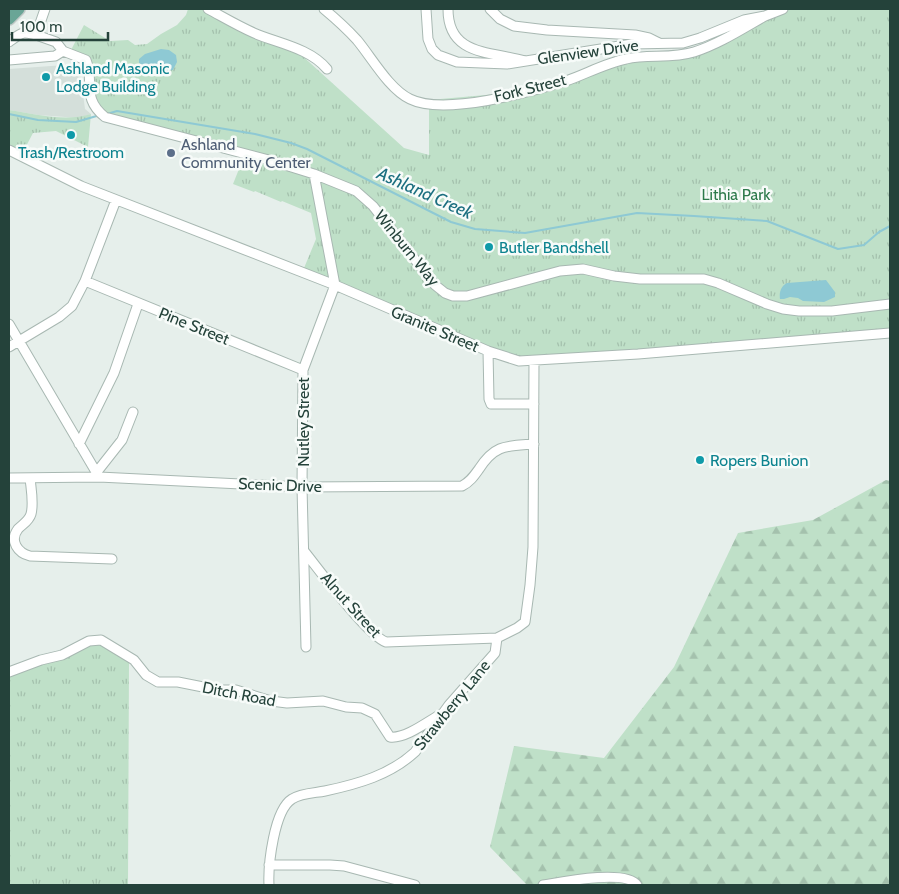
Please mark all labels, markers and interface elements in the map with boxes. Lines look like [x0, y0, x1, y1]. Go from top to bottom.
scale bar [12, 10, 109, 42]
text: 100 m [20, 18, 62, 36]
street label: Glenview Drive [536, 36, 640, 68]
place label: Ashland Masonic Lodge Building [56, 59, 170, 96]
street label: Fork Street [492, 70, 568, 106]
marker: Ashland Masonic Lodge Building [40, 71, 52, 83]
marker: Trash/Restroom [65, 129, 77, 141]
place label: Ashland Community Center [181, 135, 311, 172]
place label: Trash/Restroom [18, 143, 124, 162]
marker: Ashland Community Center [165, 147, 177, 159]
water label: Ashland Creek [373, 162, 477, 224]
park label: Lithia Park [702, 185, 771, 204]
street label: Winburn Way [371, 206, 443, 290]
place label: Butler Bandshell [499, 238, 609, 257]
marker: Butler Bandshell [483, 241, 495, 253]
street label: Granite Street [388, 302, 482, 356]
street label: Pine Street [156, 303, 233, 349]
street label: Nutley Street [294, 377, 313, 467]
place label: Ropers Bunion [710, 451, 809, 470]
marker: Ropers Bunion [694, 454, 706, 466]
street label: Scenic Drive [238, 474, 322, 496]
street label: Alnut Street [317, 569, 386, 642]
street label: Strawberry Lane [410, 656, 494, 754]
street label: Ditch Road [201, 678, 277, 710]

